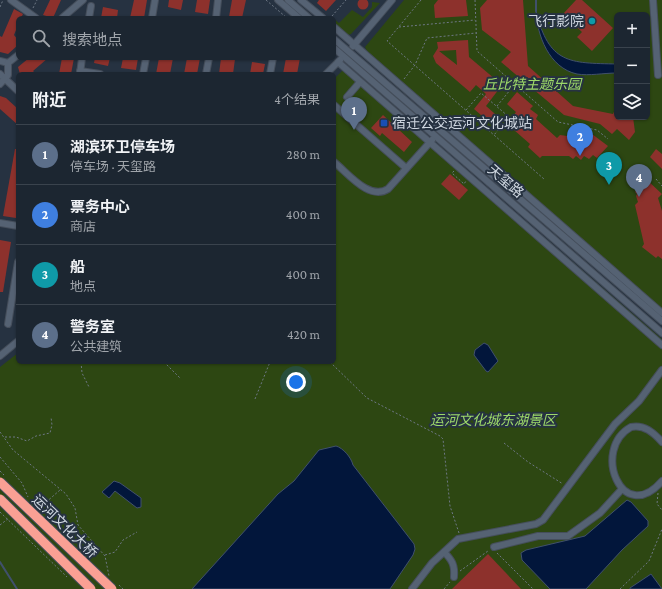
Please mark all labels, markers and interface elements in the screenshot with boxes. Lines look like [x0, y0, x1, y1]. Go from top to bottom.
map controls [614, 12, 650, 120]
button: + [614, 12, 650, 48]
place label: 飞行影院 [528, 13, 584, 29]
search box [16, 16, 336, 60]
marker: 飞行影院 [587, 16, 597, 26]
icon: search [30, 27, 52, 49]
text: 搜索地点 [62, 32, 122, 48]
button: − [614, 48, 650, 84]
park label: 丘比特主题乐园 [483, 76, 583, 92]
button: layers [614, 84, 650, 120]
text: 附近 [32, 91, 66, 110]
text: 4个结果 [274, 92, 320, 107]
pin: 1 [341, 97, 367, 130]
place label: 宿迁公交运河文化城站 [392, 115, 532, 131]
marker: 宿迁公交运河文化城站 [379, 118, 389, 128]
pin: 2 [567, 123, 593, 156]
text: 湖滨环卫停车场 [70, 139, 175, 155]
text: 1 [43, 147, 47, 162]
text: 280 m [287, 147, 320, 162]
pin: 3 [596, 152, 622, 185]
text: 停车场 · 天玺路 [70, 159, 156, 174]
street label: 天玺路 [485, 161, 527, 201]
pin: 4 [626, 164, 652, 197]
text: 票务中心 [70, 199, 130, 215]
text: 2 [42, 207, 48, 222]
text: 400 m [286, 207, 320, 222]
text: 商店 [70, 219, 96, 234]
text: 船 [70, 259, 85, 275]
text: 3 [42, 267, 48, 282]
text: 400 m [286, 267, 320, 282]
text: 地点 [70, 279, 96, 294]
text: 警务室 [70, 319, 115, 335]
text: 4 [41, 327, 49, 342]
text: 420 m [287, 327, 320, 342]
text: 公共建筑 [70, 339, 122, 354]
your location [286, 372, 306, 392]
park label: 运河文化城东湖景区 [430, 412, 558, 428]
street label: 运河文化大桥 [29, 491, 101, 561]

